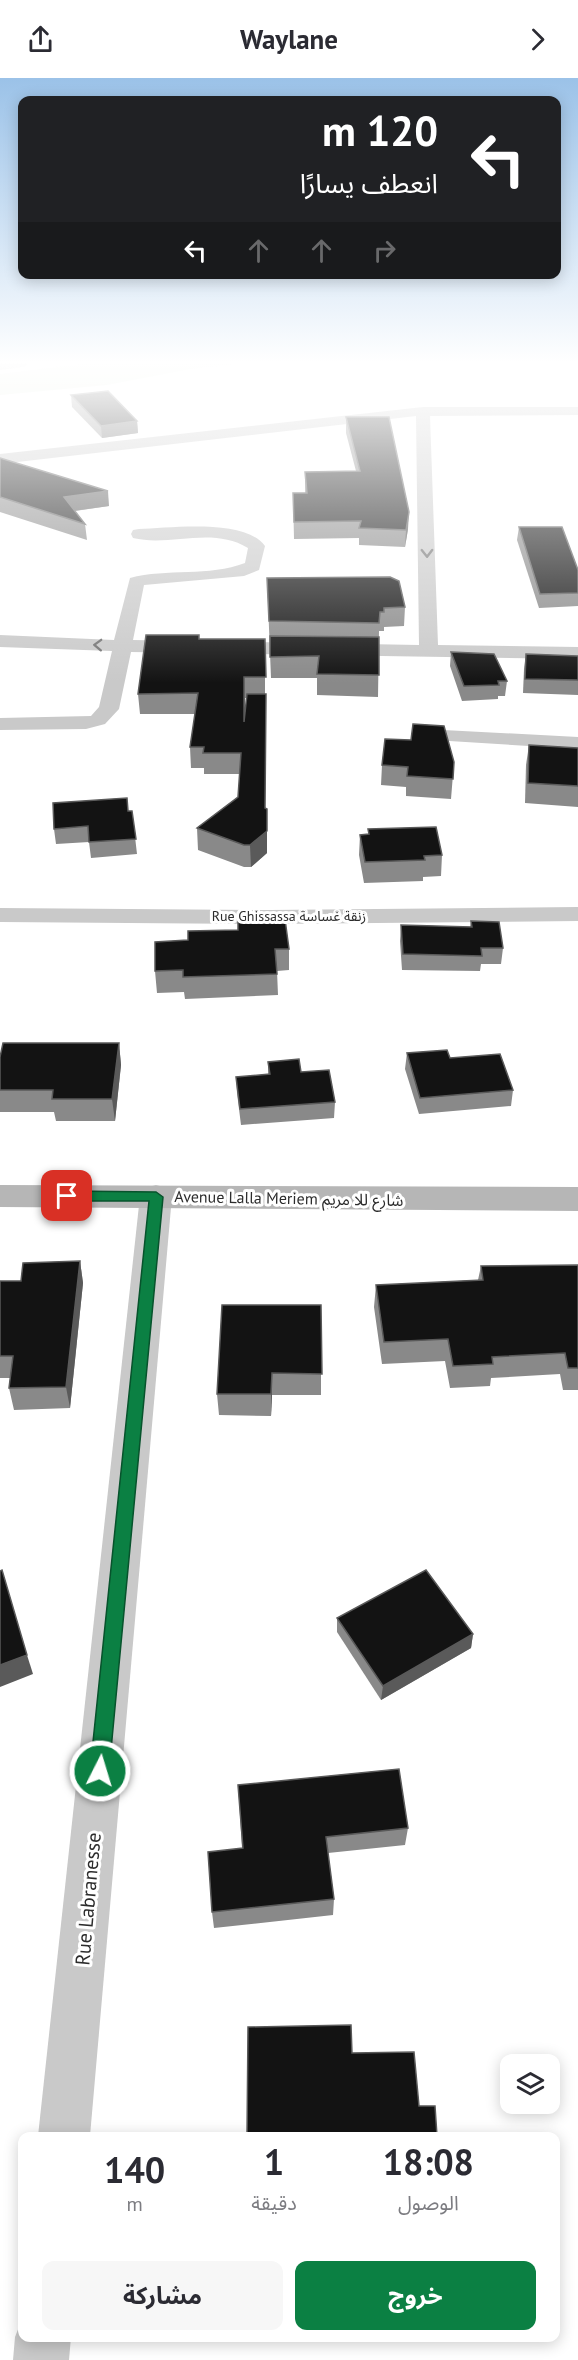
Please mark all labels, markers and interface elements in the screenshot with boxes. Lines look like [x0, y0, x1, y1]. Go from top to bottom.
text: Waylane [240, 22, 338, 56]
icon: share [24, 23, 57, 56]
icon: forward [521, 23, 554, 56]
text: 120 m [322, 103, 438, 158]
icon: left [459, 120, 537, 198]
text: انعطف يسارًا [300, 166, 438, 200]
icon: left [179, 234, 212, 267]
icon: ahead [242, 234, 275, 267]
icon: ahead [305, 234, 338, 267]
icon: right [368, 234, 401, 267]
one-way arrow [421, 549, 433, 558]
one-way arrow [94, 639, 103, 652]
street label: Rue Ghissassa زنقة غساسة [212, 907, 366, 925]
pin [41, 1170, 92, 1221]
icon: arrive [50, 1179, 83, 1212]
street label: Avenue Lalla Meriem شارع للا مريم [174, 1186, 404, 1213]
position arrow [68, 1739, 132, 1803]
street label: Rue Labranesse [69, 1831, 107, 1967]
map controls [500, 2054, 560, 2114]
button: layers [500, 2054, 560, 2114]
text: 1 [264, 2138, 284, 2185]
text: 18:08 [383, 2138, 474, 2185]
text: 140 [104, 2146, 165, 2193]
text: دقيقة [251, 2190, 297, 2216]
text: الوصول [398, 2190, 459, 2216]
text: m [126, 2191, 143, 2217]
button: مشاركة [42, 2261, 283, 2330]
button: خروج [295, 2261, 536, 2330]

